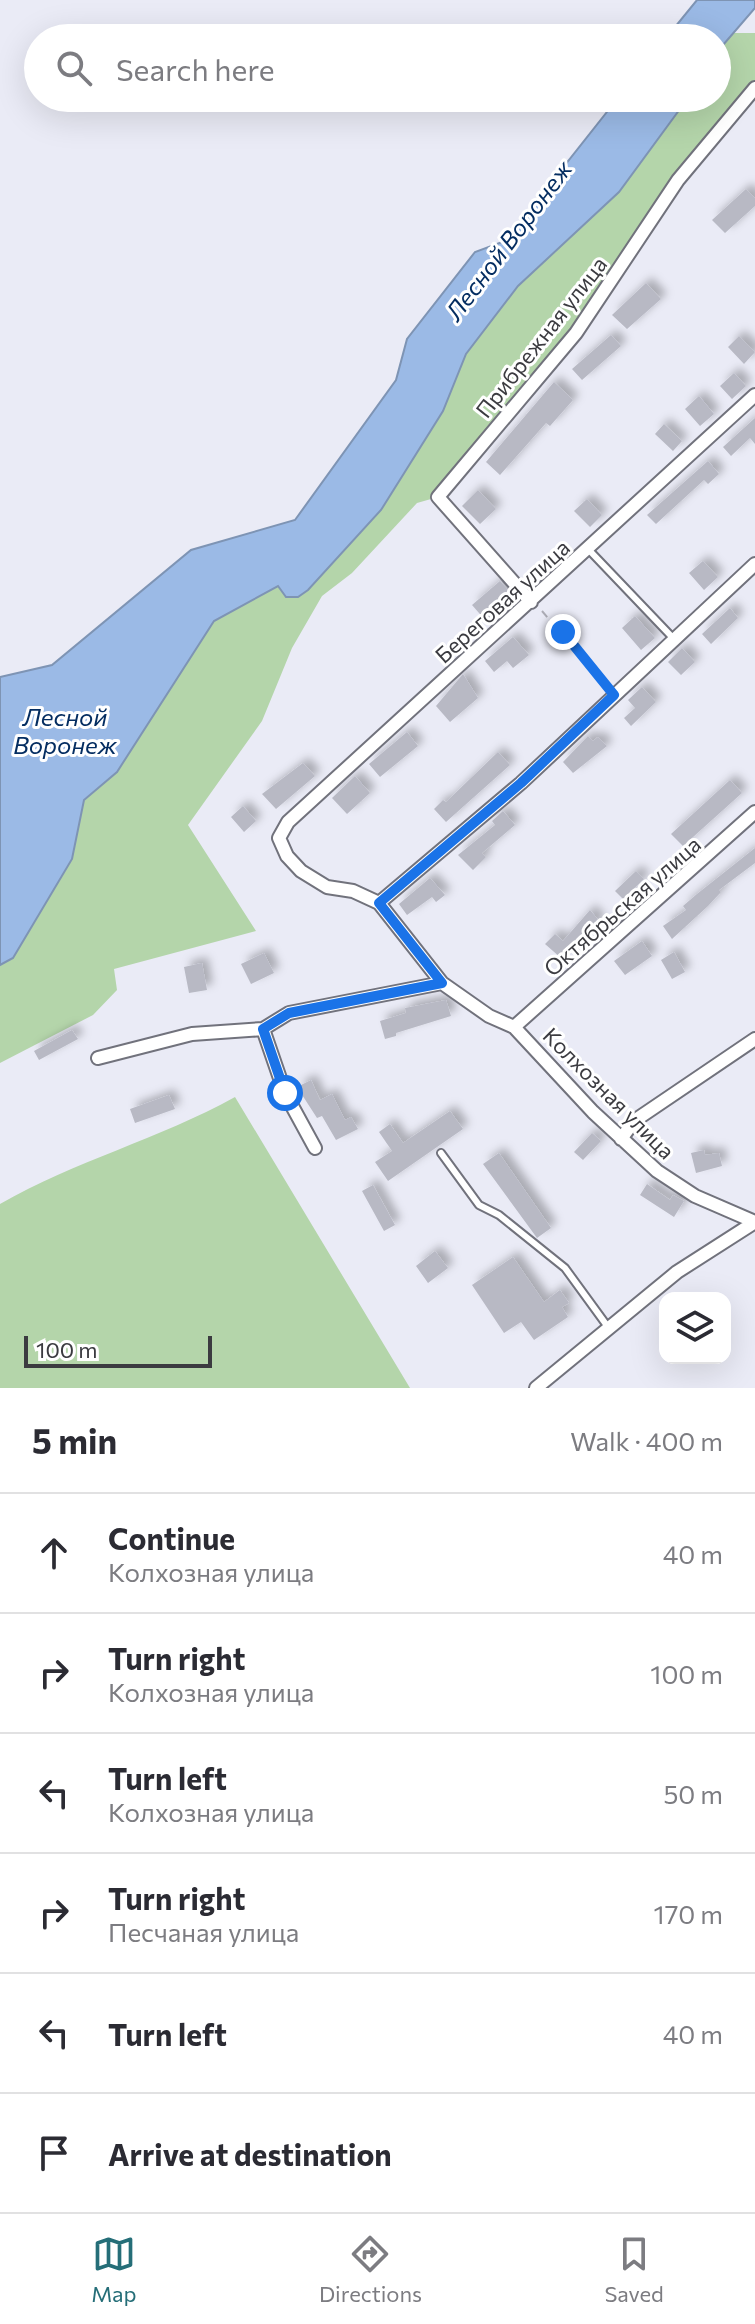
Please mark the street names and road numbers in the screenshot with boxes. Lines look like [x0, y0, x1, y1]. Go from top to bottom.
street label: Прибрежная улица [470, 251, 612, 423]
street label: Береговая улица [429, 534, 575, 668]
street label: Октябрьская улица [538, 830, 706, 982]
street label: Колхозная улица [538, 1022, 680, 1164]

